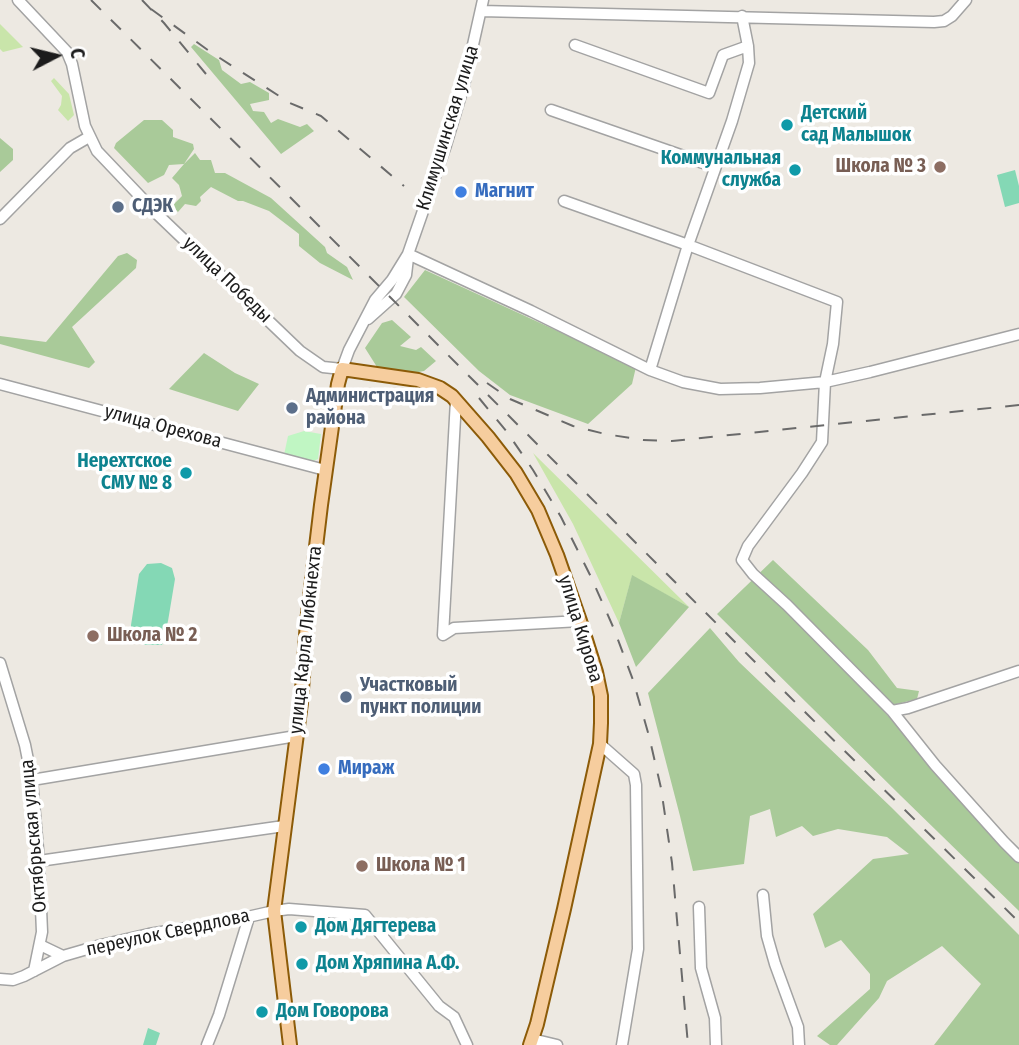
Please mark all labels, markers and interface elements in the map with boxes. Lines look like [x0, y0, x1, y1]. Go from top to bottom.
north arrow [21, 21, 91, 91]
street label: Климушинская улица [412, 43, 484, 213]
text: С [65, 47, 89, 60]
place label: Детский сад Малышок [801, 103, 911, 147]
marker: Детский сад Малышок [779, 117, 795, 133]
place label: Коммунальная служба [661, 148, 781, 192]
place label: Школа № 3 [836, 156, 926, 178]
marker: Школа № 3 [932, 159, 948, 175]
marker: Коммунальная служба [787, 162, 803, 178]
place label: Магнит [475, 181, 534, 203]
marker: Магнит [453, 184, 469, 200]
place label: СДЭК [132, 196, 173, 218]
marker: СДЭК [110, 199, 126, 215]
street label: улица Победы [178, 232, 276, 328]
place label: Администрация района [306, 386, 434, 430]
street label: улица Орехова [102, 400, 224, 454]
marker: Администрация района [284, 400, 300, 416]
place label: Нерехтское СМУ № 8 [77, 451, 172, 495]
marker: Нерехтское СМУ № 8 [178, 465, 194, 481]
street label: улица Карла Либкнехта [285, 545, 327, 735]
street label: улица Кирова [553, 573, 607, 685]
place label: Школа № 2 [107, 625, 197, 647]
marker: Школа № 2 [85, 628, 101, 644]
place label: Участковый пункт полиции [360, 675, 481, 719]
marker: Участковый пункт полиции [338, 689, 354, 705]
street label: Октябрьская улица [16, 758, 52, 914]
place label: Мираж [338, 758, 394, 780]
marker: Мираж [316, 761, 332, 777]
place label: Школа № 1 [376, 855, 465, 877]
marker: Школа № 1 [354, 858, 370, 874]
street label: переулок Свердлова [84, 905, 252, 961]
place label: Дом Дягтерева [315, 916, 436, 938]
marker: Дом Дягтерева [293, 919, 309, 935]
place label: Дом Хряпина А.Ф. [316, 953, 459, 975]
marker: Дом Хряпина А.Ф. [294, 956, 310, 972]
place label: Дом Говорова [276, 1001, 389, 1023]
marker: Дом Говорова [254, 1004, 270, 1020]

